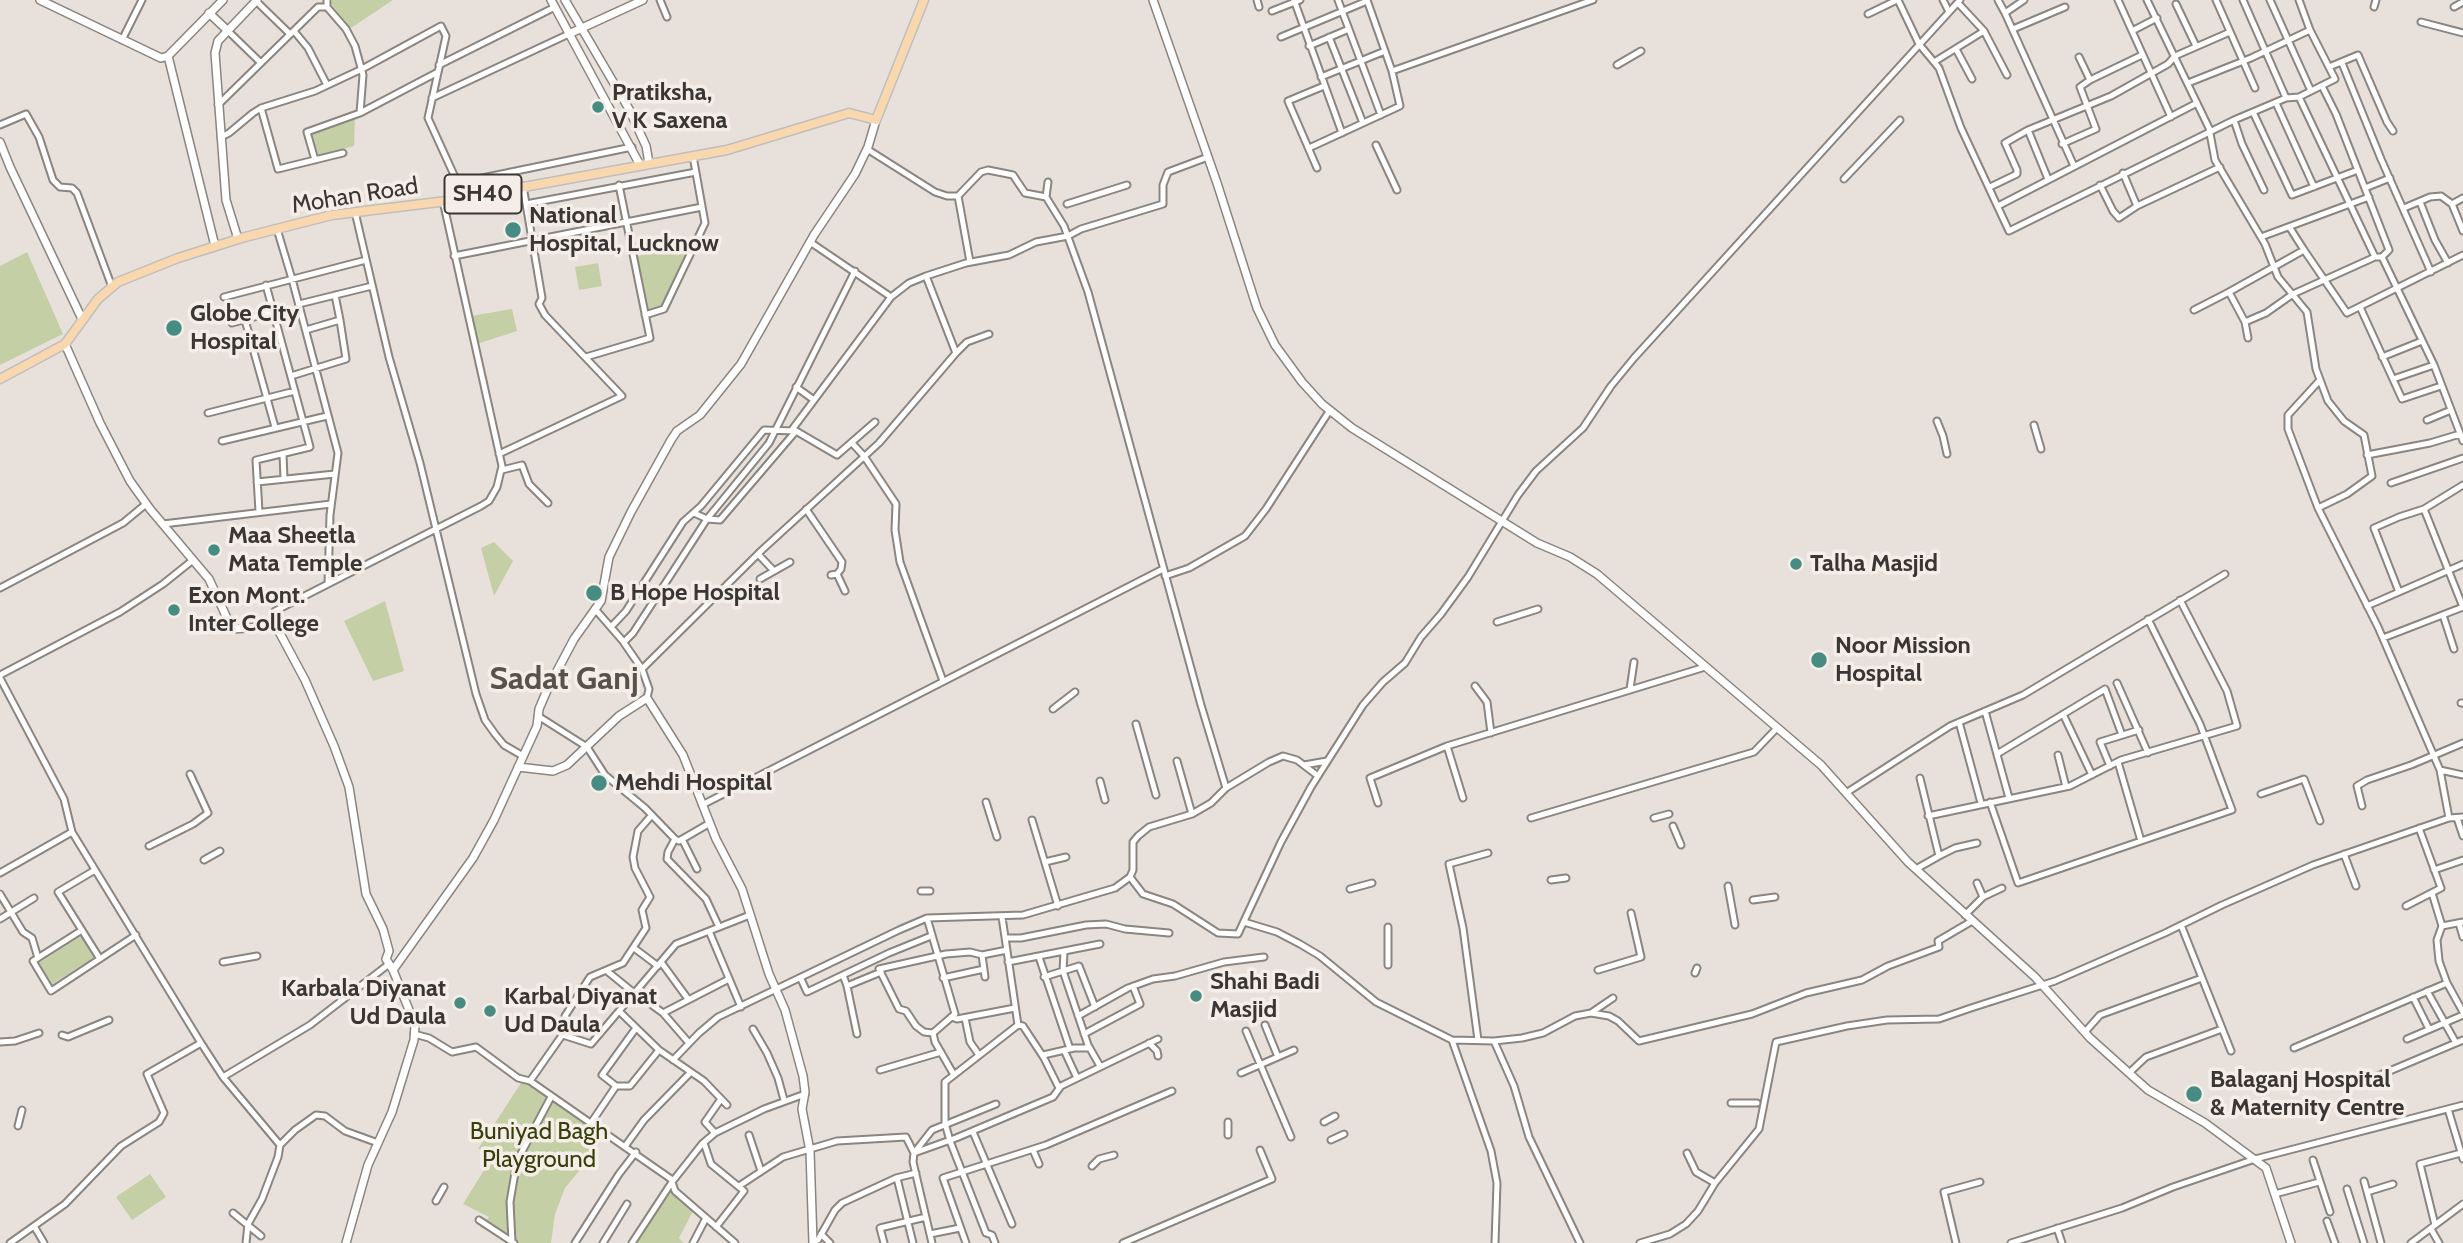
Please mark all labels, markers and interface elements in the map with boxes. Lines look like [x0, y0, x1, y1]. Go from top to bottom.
place label: Pratiksha, V K Saxena [612, 79, 728, 135]
marker: Pratiksha, V K Saxena [590, 99, 606, 115]
street label: Mohan Road [290, 172, 420, 220]
road number: SH40 [444, 174, 522, 214]
place label: National Hospital, Lucknow [529, 202, 719, 258]
marker: National Hospital, Lucknow [503, 220, 523, 240]
place label: Globe City Hospital [190, 300, 299, 356]
marker: Globe City Hospital [164, 318, 184, 338]
place label: Maa Sheetla Mata Temple [228, 522, 362, 578]
marker: Maa Sheetla Mata Temple [206, 542, 222, 558]
place label: Talha Masjid [1810, 550, 1938, 578]
marker: Talha Masjid [1788, 556, 1804, 572]
place label: B Hope Hospital [610, 579, 780, 607]
place label: Exon Mont. Inter College [188, 582, 319, 638]
marker: B Hope Hospital [584, 583, 604, 603]
marker: Exon Mont. Inter College [166, 602, 182, 618]
place label: Noor Mission Hospital [1835, 632, 1971, 688]
marker: Noor Mission Hospital [1809, 650, 1829, 670]
district label: Sadat Ganj [489, 661, 639, 699]
place label: Mehdi Hospital [615, 769, 772, 797]
marker: Mehdi Hospital [589, 773, 609, 793]
place label: Shahi Badi Masjid [1210, 968, 1320, 1024]
place label: Karbala Diyanat Ud Daula [281, 975, 446, 1031]
place label: Karbal Diyanat Ud Daula [504, 983, 657, 1039]
marker: Shahi Badi Masjid [1188, 988, 1204, 1004]
marker: Karbala Diyanat Ud Daula [452, 995, 468, 1011]
marker: Karbal Diyanat Ud Daula [482, 1003, 498, 1019]
place label: Balaganj Hospital & Maternity Centre [2210, 1066, 2404, 1122]
marker: Balaganj Hospital & Maternity Centre [2184, 1084, 2204, 1104]
park label: Buniyad Bagh Playground [470, 1118, 608, 1174]

